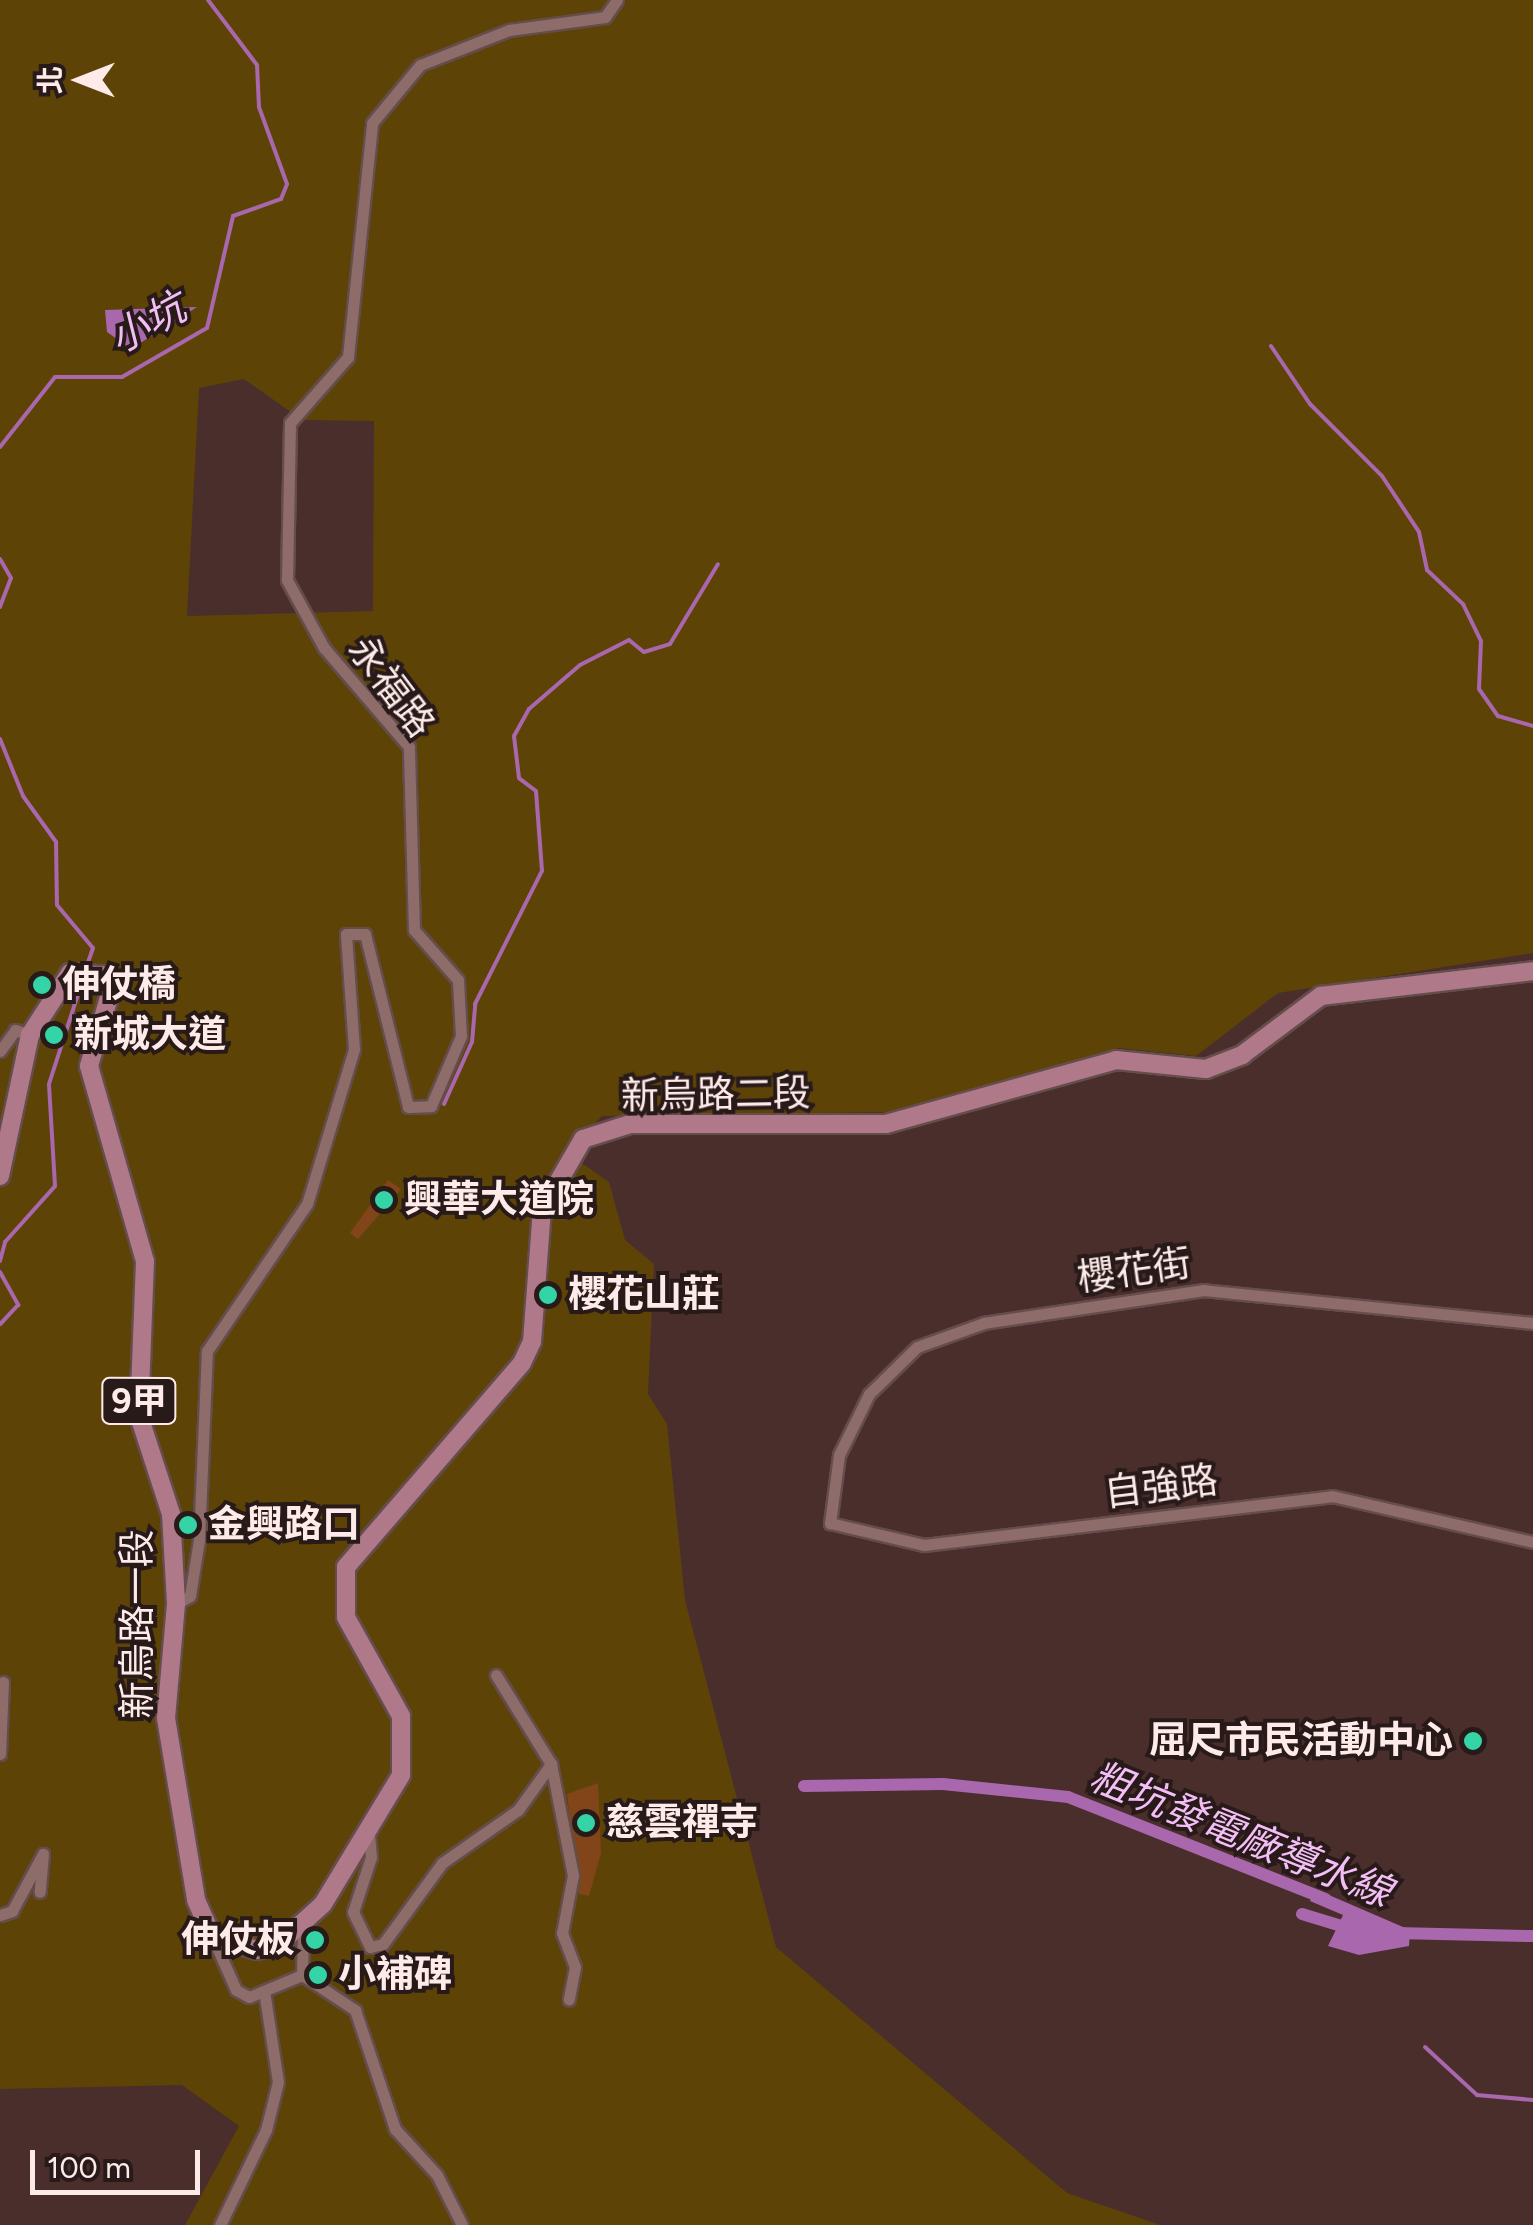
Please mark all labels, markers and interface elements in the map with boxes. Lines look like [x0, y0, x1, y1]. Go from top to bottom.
north arrow [30, 30, 130, 130]
text: 北 [33, 66, 67, 94]
water label: 小坑 [100, 283, 194, 363]
street label: 永福路 [338, 628, 444, 746]
place label: 伸仗橋 [62, 962, 176, 1008]
marker: 伸仗橋 [31, 974, 53, 996]
place label: 新城大道 [74, 1012, 226, 1058]
marker: 新城大道 [43, 1024, 65, 1046]
street label: 新烏路二段 [621, 1071, 811, 1119]
place label: 興華大道院 [404, 1177, 594, 1223]
marker: 興華大道院 [373, 1189, 395, 1211]
street label: 櫻花街 [1074, 1240, 1194, 1302]
place label: 櫻花山莊 [568, 1272, 720, 1318]
marker: 櫻花山莊 [537, 1284, 559, 1306]
road number: 9甲 [99, 1371, 179, 1431]
street label: 自強路 [1102, 1457, 1220, 1517]
place label: 金興路口 [208, 1502, 360, 1548]
marker: 金興路口 [177, 1514, 199, 1536]
street label: 新烏路一段 [115, 1529, 161, 1719]
place label: 屈尺市民活動中心 [1149, 1718, 1453, 1764]
marker: 屈尺市民活動中心 [1462, 1730, 1484, 1752]
water label: 粗坑發電廠導水線 [1084, 1752, 1398, 1916]
place label: 慈雲禪寺 [606, 1800, 758, 1846]
marker: 慈雲禪寺 [575, 1812, 597, 1834]
place label: 伸仗板 [181, 1917, 295, 1963]
marker: 伸仗板 [304, 1929, 326, 1951]
place label: 小補碑 [338, 1952, 452, 1998]
marker: 小補碑 [307, 1964, 329, 1986]
scale bar [35, 2130, 205, 2192]
text: 100 m [47, 2149, 131, 2186]

